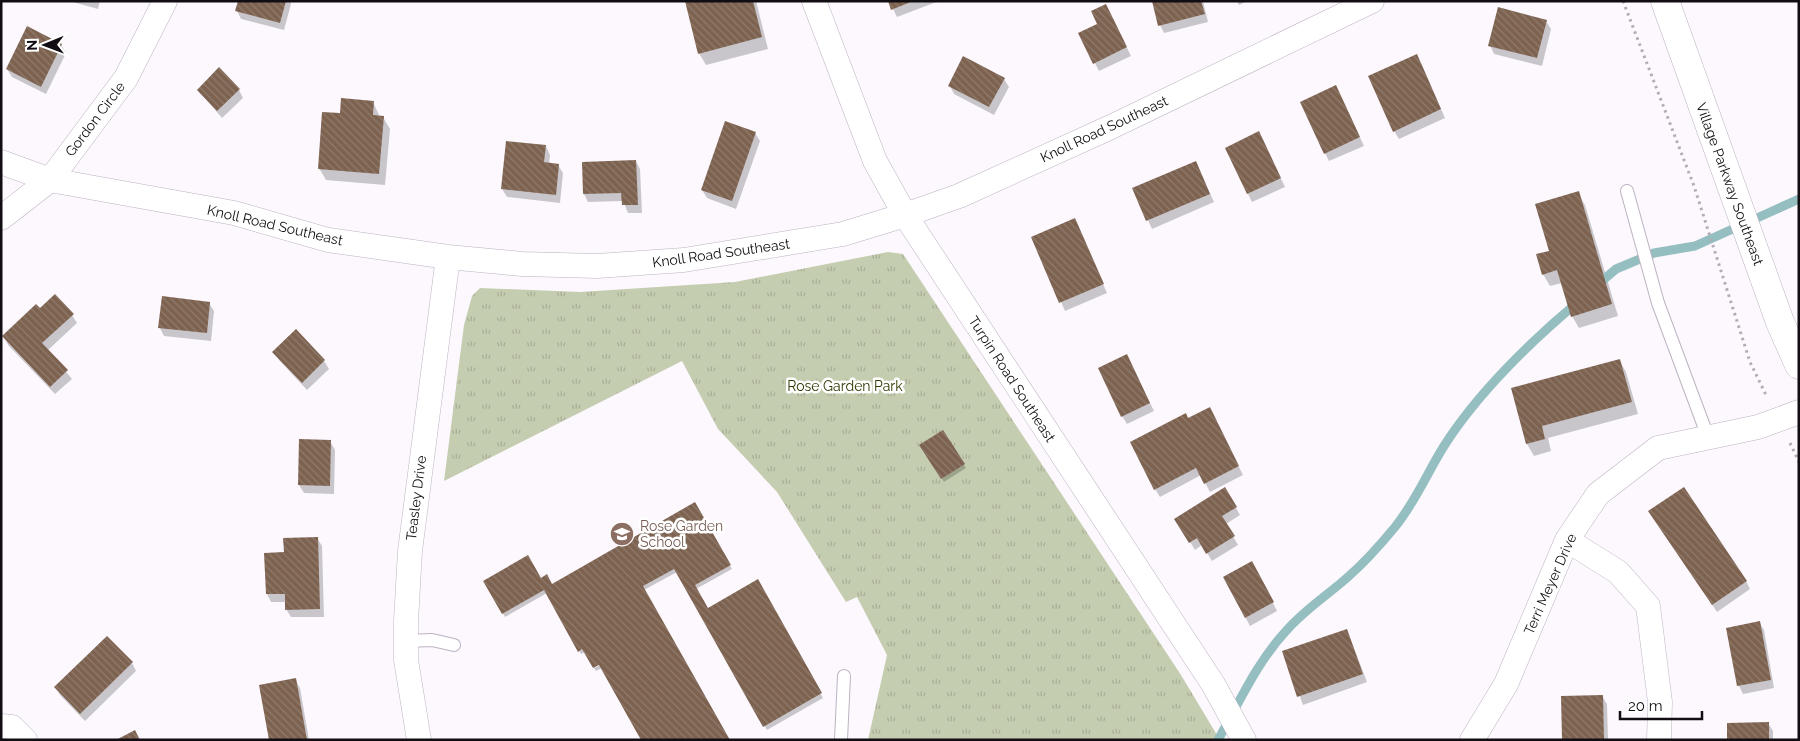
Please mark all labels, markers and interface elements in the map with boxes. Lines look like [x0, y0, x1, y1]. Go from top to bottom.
north arrow [20, 20, 70, 70]
text: N [24, 40, 40, 51]
street label: Gordon Circle [62, 79, 128, 159]
street label: Knoll Road Southeast [1038, 92, 1171, 166]
street label: Village Parkway Southeast [1693, 101, 1767, 268]
street label: Knoll Road Southeast [206, 202, 345, 248]
street label: Knoll Road Southeast [651, 235, 791, 271]
street label: Turpin Road Southeast [965, 313, 1059, 445]
park label: Rose Garden Park [787, 378, 903, 394]
street label: Teasley Drive [403, 455, 429, 541]
place label: Rose Garden School [640, 518, 723, 550]
school or university icon: Rose Garden School [609, 521, 635, 547]
street label: Terri Meyer Drive [1521, 531, 1579, 637]
scale bar [1620, 688, 1702, 720]
text: 20 m [1628, 697, 1663, 715]

